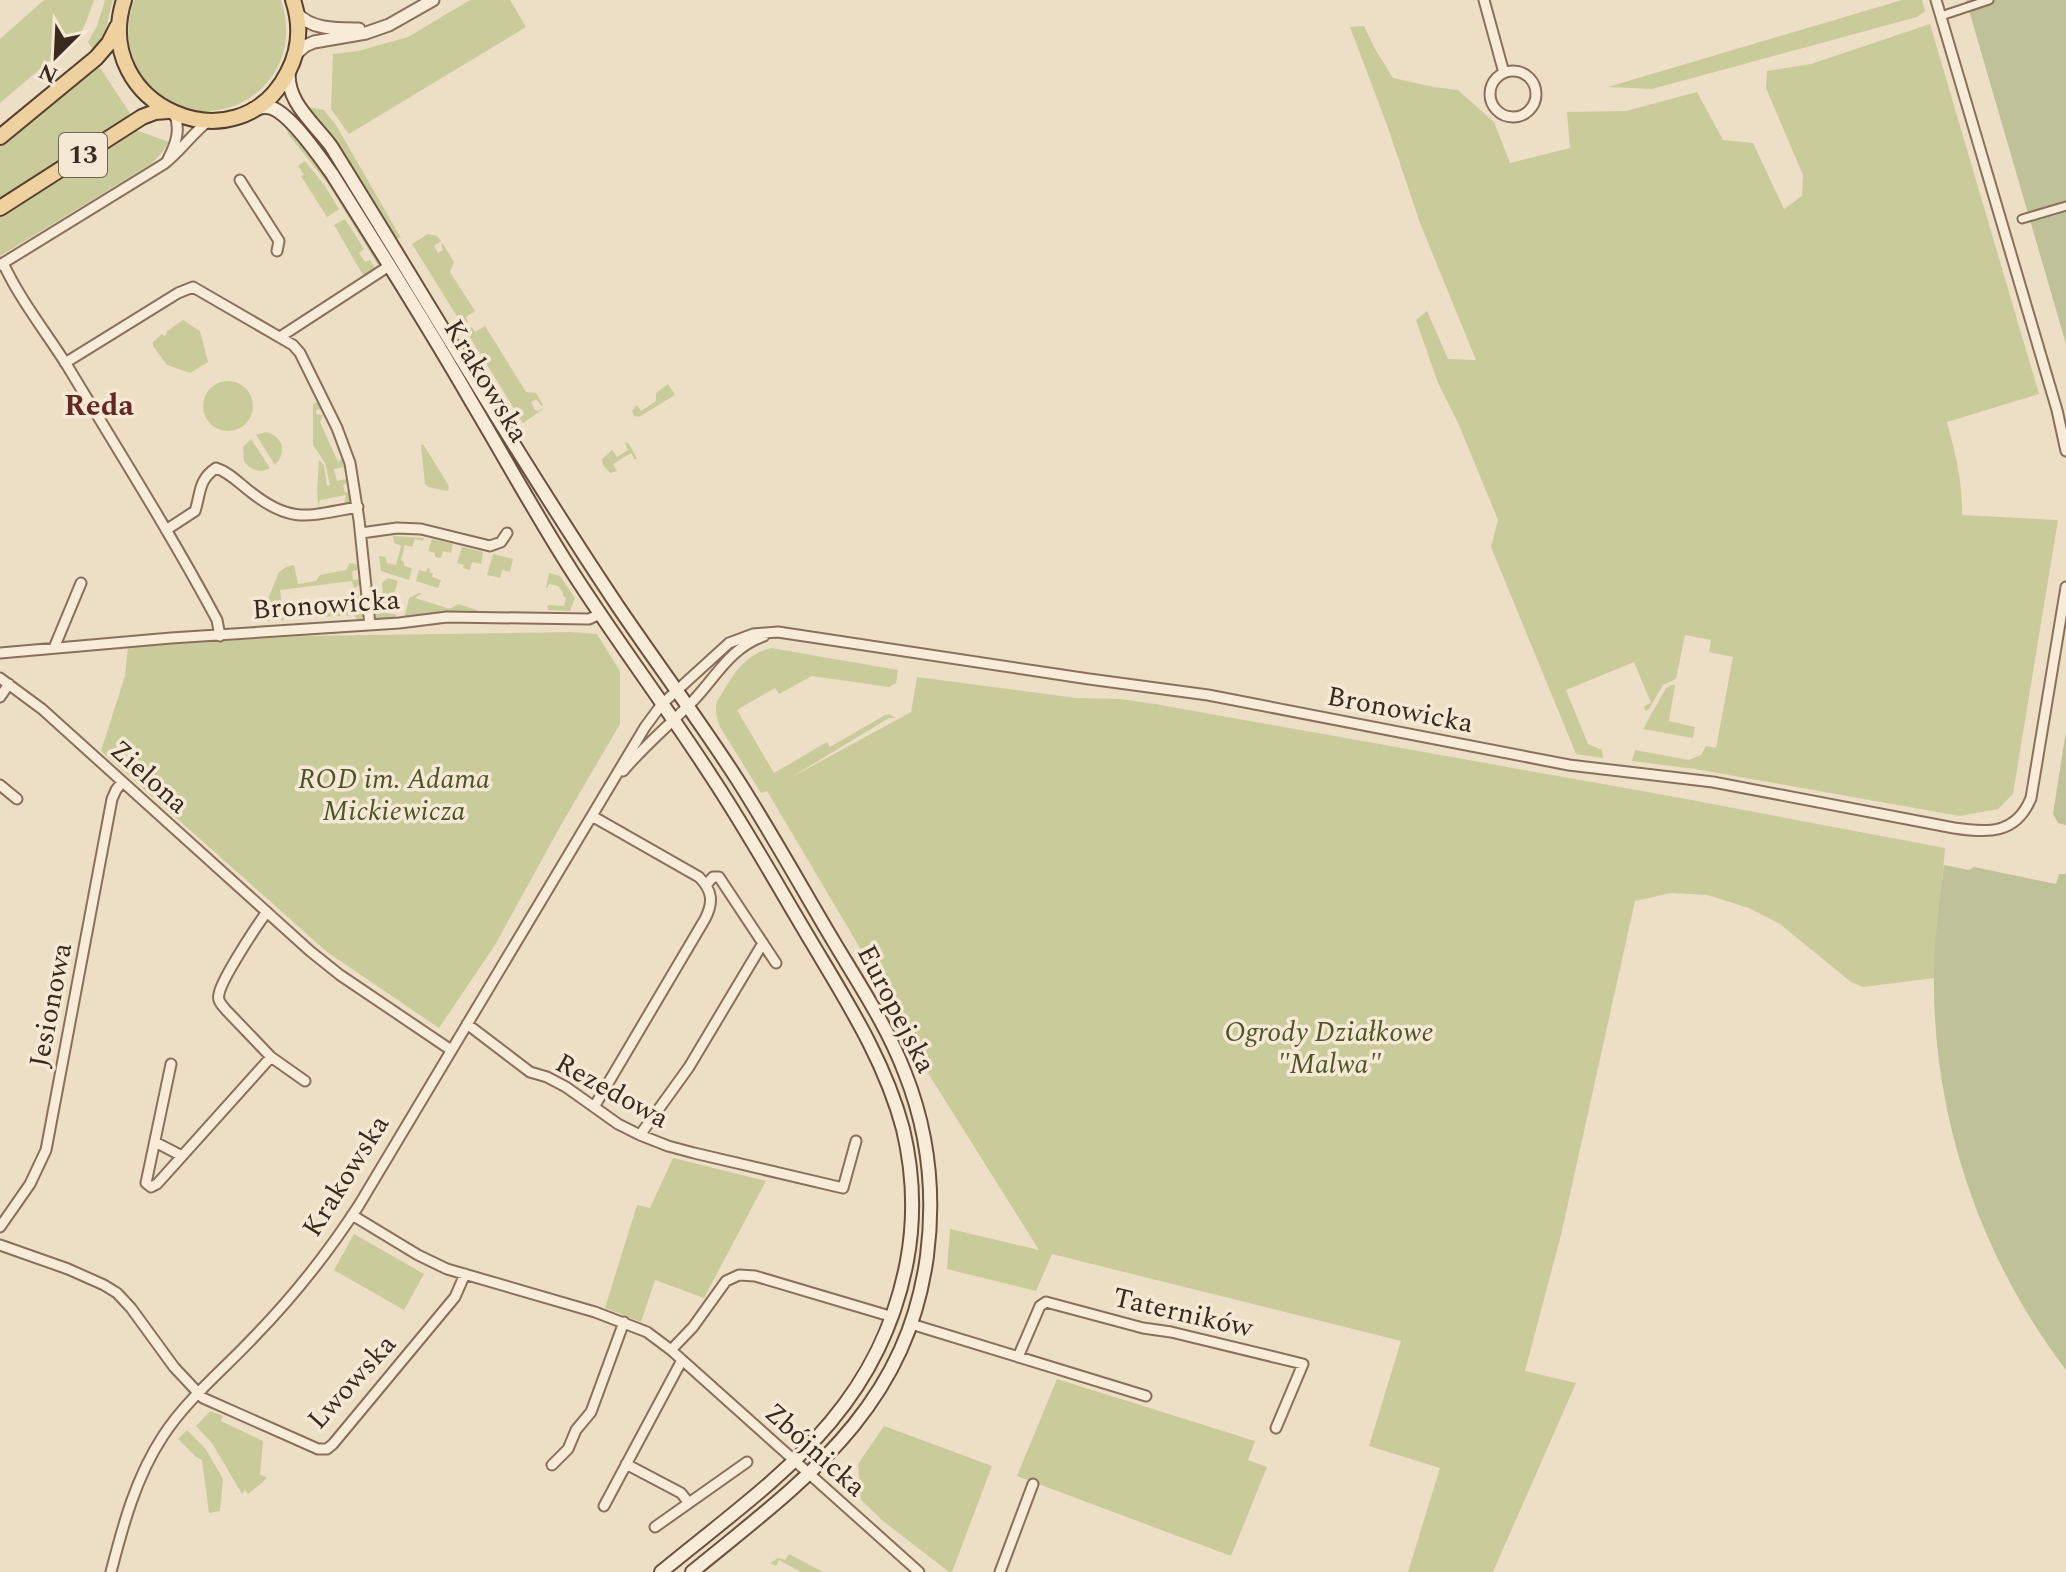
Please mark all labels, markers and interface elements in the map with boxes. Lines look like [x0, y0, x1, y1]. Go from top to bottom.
north arrow [16, 16, 96, 96]
text: N [34, 54, 63, 92]
road number: 13 [59, 133, 107, 177]
street label: Krakowska [432, 311, 540, 451]
district label: Reda [64, 383, 134, 429]
street label: Bronowicka [251, 578, 402, 632]
street label: Bronowicka [1323, 675, 1477, 745]
street label: Zielona [100, 730, 198, 824]
park label: ROD im. Adama Mickiewicza [298, 758, 490, 833]
street label: Europejska [845, 937, 947, 1081]
street label: Jesionowa [18, 939, 84, 1071]
park label: Ogrody Działkowe "Malwa" [1224, 1011, 1434, 1086]
street label: Rezedowa [547, 1042, 677, 1140]
street label: Krakowska [291, 1106, 401, 1246]
street label: Taterników [1109, 1276, 1258, 1350]
street label: Lwowska [297, 1324, 407, 1439]
street label: Zbójnicka [754, 1392, 876, 1508]

